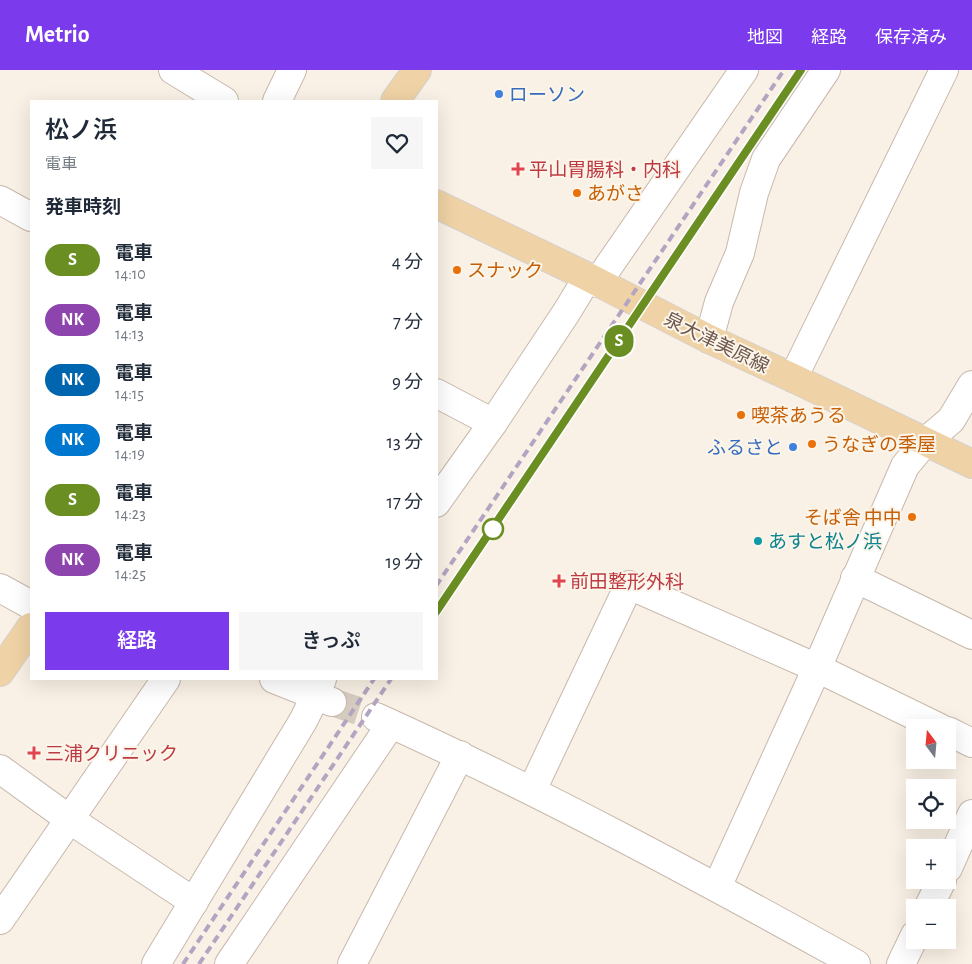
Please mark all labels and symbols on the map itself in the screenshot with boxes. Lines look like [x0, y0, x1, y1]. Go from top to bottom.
place label: ローソン [509, 86, 585, 105]
marker: ローソン [493, 88, 505, 100]
place label: 平山胃腸科・内科 [529, 159, 681, 180]
marker: 平山胃腸科・内科 [511, 162, 525, 176]
place label: あがさ [587, 183, 644, 204]
marker: あがさ [571, 187, 583, 199]
place label: スナック [467, 261, 543, 281]
marker: スナック [451, 264, 463, 276]
street label: 泉大津美原線 [661, 309, 772, 377]
line badge: S [603, 325, 635, 357]
place label: 喫茶あうる [751, 406, 846, 426]
marker: 喫茶あうる [735, 409, 747, 421]
place label: うなぎの季屋 [822, 434, 936, 455]
place label: ふるさと [707, 438, 783, 458]
marker: うなぎの季屋 [806, 438, 818, 450]
marker: ふるさと [787, 441, 799, 453]
place label: そば舎 中中 [804, 508, 902, 528]
marker: そば舎 中中 [906, 511, 918, 523]
unlabelled marker [482, 518, 504, 540]
place label: あすと松ノ浜 [768, 531, 882, 552]
marker: あすと松ノ浜 [752, 535, 764, 547]
place label: 前田整形外科 [570, 571, 684, 592]
marker: 前田整形外科 [552, 574, 566, 588]
north arrow [906, 719, 956, 769]
place label: 三浦クリニック [45, 744, 178, 764]
marker: 三浦クリニック [27, 746, 41, 760]

